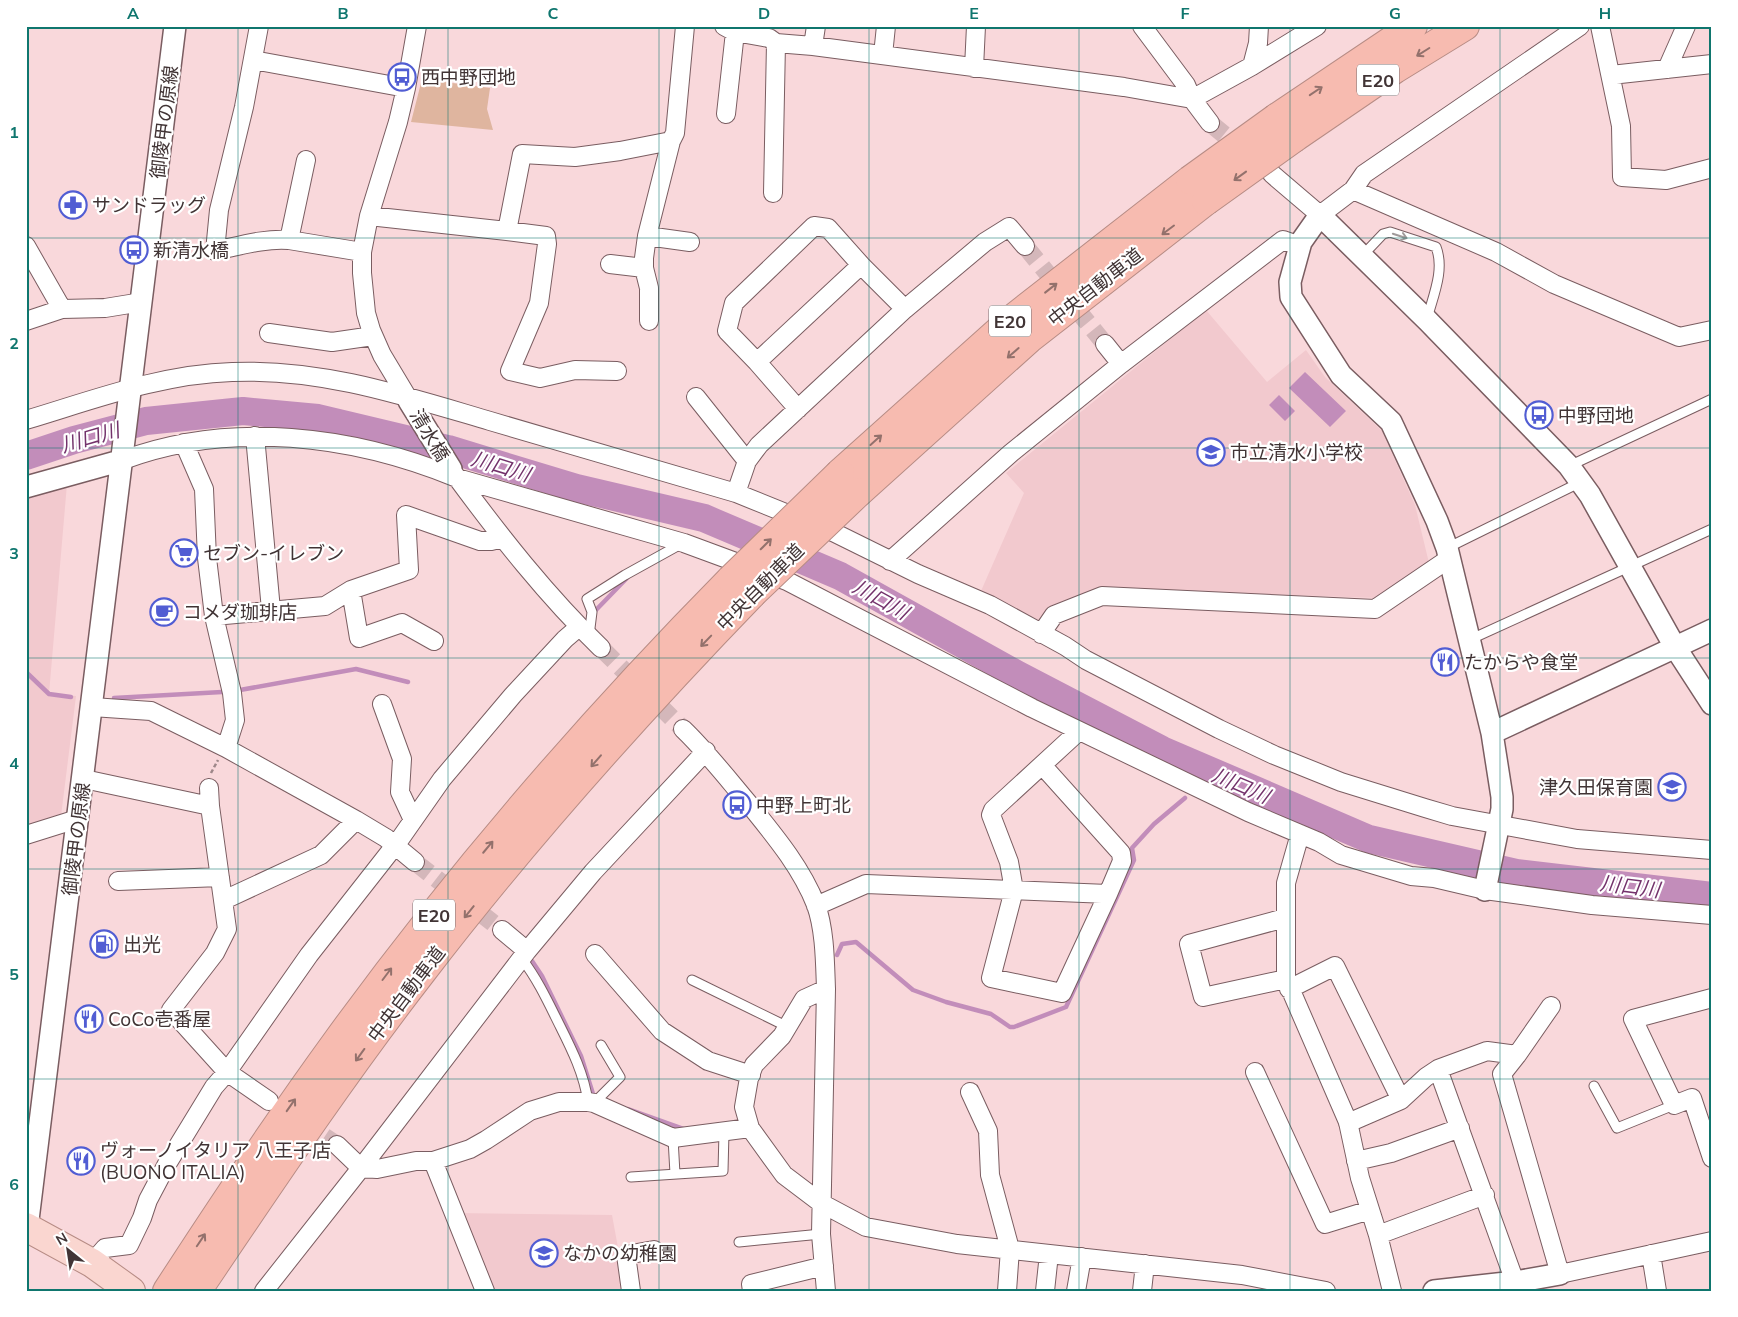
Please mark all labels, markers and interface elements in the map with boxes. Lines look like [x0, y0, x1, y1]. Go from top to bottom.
text: A [127, 3, 139, 23]
text: B [337, 3, 349, 23]
text: C [548, 3, 559, 23]
text: D [758, 3, 770, 23]
text: E [969, 3, 979, 23]
text: F [1180, 3, 1190, 23]
text: G [1389, 3, 1401, 23]
text: H [1599, 3, 1611, 23]
one-way arrow [1417, 47, 1431, 57]
bus stop icon: 西中野団地 [387, 62, 417, 92]
street label: 御陵甲の原線 [145, 64, 183, 180]
road number: E20 [1357, 64, 1399, 96]
place label: 西中野団地 [421, 65, 516, 89]
one-way arrow [1309, 85, 1323, 95]
text: 1 [9, 122, 19, 142]
one-way arrow [1233, 171, 1247, 181]
pharmacy icon: サンドラッグ [58, 190, 88, 220]
place label: サンドラッグ [92, 193, 206, 217]
one-way arrow [1161, 225, 1175, 235]
one-way arrow [1392, 231, 1408, 241]
bus stop icon: 新清水橋 [119, 235, 149, 265]
place label: 新清水橋 [153, 238, 229, 262]
street label: 中央自動車道 [1043, 242, 1147, 332]
one-way arrow [1044, 283, 1058, 293]
road number: E20 [989, 306, 1031, 336]
text: 2 [9, 333, 19, 353]
one-way arrow [1007, 347, 1020, 359]
bus stop icon: 中野団地 [1524, 400, 1554, 430]
place label: 中野団地 [1558, 403, 1634, 427]
street label: 清水橋 [405, 404, 455, 466]
water label: 川口川 [58, 416, 124, 457]
one-way arrow [869, 434, 882, 446]
school or university icon: 市立清水小学校 [1196, 437, 1226, 467]
place label: 市立清水小学校 [1230, 440, 1363, 464]
water label: 川口川 [469, 445, 535, 487]
supermarket icon: セブン-イレブン [169, 538, 199, 568]
street label: 中央自動車道 [711, 538, 809, 636]
one-way arrow [760, 538, 772, 551]
place label: セブン-イレブン [203, 541, 344, 565]
text: 3 [9, 543, 19, 563]
water label: 川口川 [849, 574, 915, 625]
cafe icon: コメダ珈琲店 [149, 597, 179, 627]
place label: コメダ珈琲店 [183, 600, 297, 624]
one-way arrow [700, 635, 712, 648]
restaurant icon: たからや食堂 [1430, 647, 1460, 677]
place label: たからや食堂 [1464, 650, 1578, 674]
text: 4 [9, 753, 19, 773]
one-way arrow [590, 754, 602, 767]
water label: 川口川 [1209, 762, 1275, 809]
school or university icon: 津久田保育園 [1657, 772, 1687, 802]
place label: 津久田保育園 [1539, 775, 1653, 799]
street label: 御陵甲の原線 [57, 781, 95, 897]
bus stop icon: 中野上町北 [722, 790, 752, 820]
place label: 中野上町北 [756, 793, 851, 817]
one-way arrow [483, 841, 494, 854]
water label: 川口川 [1599, 870, 1663, 902]
road number: E20 [413, 900, 455, 930]
one-way arrow [464, 905, 475, 918]
fuel station icon: 出光 [89, 929, 119, 959]
place label: 出光 [123, 932, 161, 956]
street label: 中央自動車道 [362, 941, 450, 1047]
text: 5 [9, 964, 19, 984]
one-way arrow [382, 967, 392, 981]
restaurant icon: CoCo壱番屋 [74, 1004, 104, 1034]
place label: CoCo壱番屋 [108, 1007, 211, 1031]
one-way arrow [354, 1048, 365, 1061]
one-way arrow [286, 1098, 296, 1112]
place label: ヴォーノイタリア 八王子店 (BUONO ITALIA) [100, 1138, 331, 1184]
restaurant icon: ヴォーノイタリア 八王子店 (BUONO ITALIA) [66, 1146, 96, 1176]
text: 6 [9, 1174, 19, 1194]
north arrow [42, 1224, 92, 1274]
text: N [52, 1228, 71, 1249]
one-way arrow [196, 1234, 206, 1248]
school or university icon: なかの幼稚園 [529, 1238, 559, 1268]
place label: なかの幼稚園 [563, 1241, 677, 1265]

